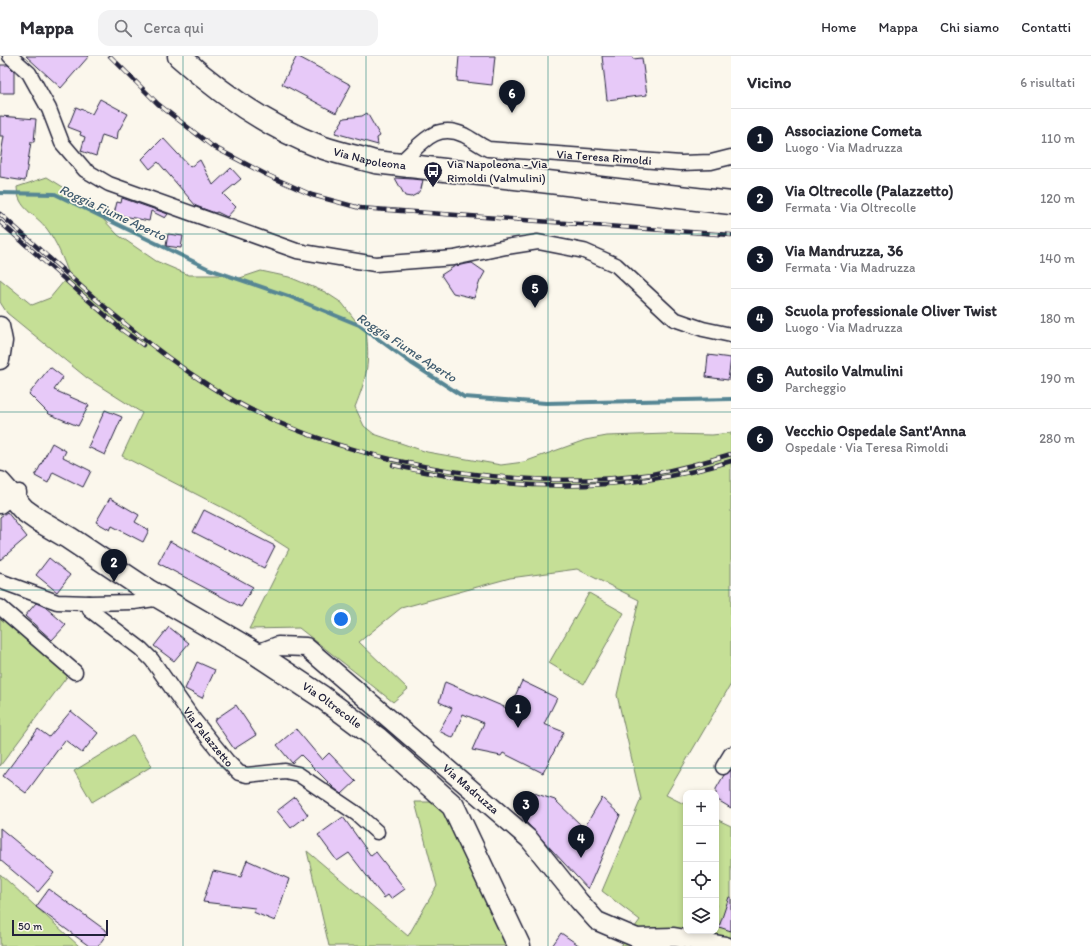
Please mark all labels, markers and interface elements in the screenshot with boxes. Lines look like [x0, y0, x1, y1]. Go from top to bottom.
search box [98, 10, 378, 46]
text: Mappa [20, 16, 74, 39]
icon: search [112, 17, 134, 39]
text: Cerca qui [144, 19, 204, 37]
text: Home [821, 19, 856, 36]
text: Mappa [878, 19, 918, 36]
text: Chi siamo [940, 19, 999, 36]
text: Contatti [1021, 19, 1071, 36]
text: Vicino [747, 72, 791, 92]
text: 6 risultati [1020, 75, 1075, 90]
pin: 6 [499, 80, 525, 113]
text: Associazione Cometa [785, 122, 922, 140]
text: 1 [757, 131, 763, 146]
text: 110 m [1041, 131, 1075, 146]
text: Luogo · Via Madruzza [785, 140, 903, 155]
street label: Via Napoleona [332, 144, 408, 173]
street label: Via Teresa Rimoldi [556, 147, 652, 168]
place label: Via Napoleona - Via Rimoldi (Valmulini) [447, 157, 548, 185]
bus stop icon: Via Napoleona - Via Rimoldi (Valmulini) [422, 160, 444, 188]
water label: Roggia Fiume Aperto [57, 181, 169, 244]
text: Via Oltrecolle (Palazzetto) [785, 182, 953, 200]
text: 2 [757, 191, 763, 206]
text: 120 m [1040, 191, 1075, 206]
text: Fermata · Via Oltrecolle [785, 200, 916, 215]
text: Via Mandruzza, 36 [785, 242, 903, 260]
text: 3 [756, 251, 764, 266]
text: 140 m [1039, 251, 1075, 266]
text: Fermata · Via Madruzza [785, 260, 915, 275]
pin: 5 [522, 275, 548, 308]
text: Scuola professionale Oliver Twist [785, 302, 997, 320]
water label: Roggia Fiume Aperto [354, 310, 460, 385]
text: 4 [756, 311, 764, 326]
text: 180 m [1040, 311, 1075, 326]
text: Luogo · Via Madruzza [785, 320, 903, 335]
text: Autosilo Valmulini [785, 362, 903, 380]
text: 5 [757, 371, 763, 386]
text: 190 m [1040, 371, 1075, 386]
text: Parcheggio [785, 380, 846, 395]
text: Vecchio Ospedale Sant'Anna [785, 422, 966, 440]
text: 6 [757, 431, 763, 446]
text: 280 m [1039, 431, 1075, 446]
text: Ospedale · Via Teresa Rimoldi [785, 440, 948, 455]
pin: 2 [101, 549, 127, 582]
your location [331, 609, 351, 629]
street label: Via Oltrecolle [300, 679, 365, 731]
pin: 1 [505, 695, 531, 728]
street label: Via Palazzetto [180, 704, 236, 770]
street label: Via Madruzza [440, 761, 502, 817]
map controls [683, 790, 719, 934]
button: + [683, 790, 719, 826]
pin: 3 [513, 791, 539, 824]
pin: 4 [568, 825, 594, 858]
button: − [683, 826, 719, 862]
button: locate [683, 862, 719, 898]
button: layers [683, 898, 719, 934]
scale bar [12, 918, 108, 937]
text: 50 m [18, 920, 42, 933]

